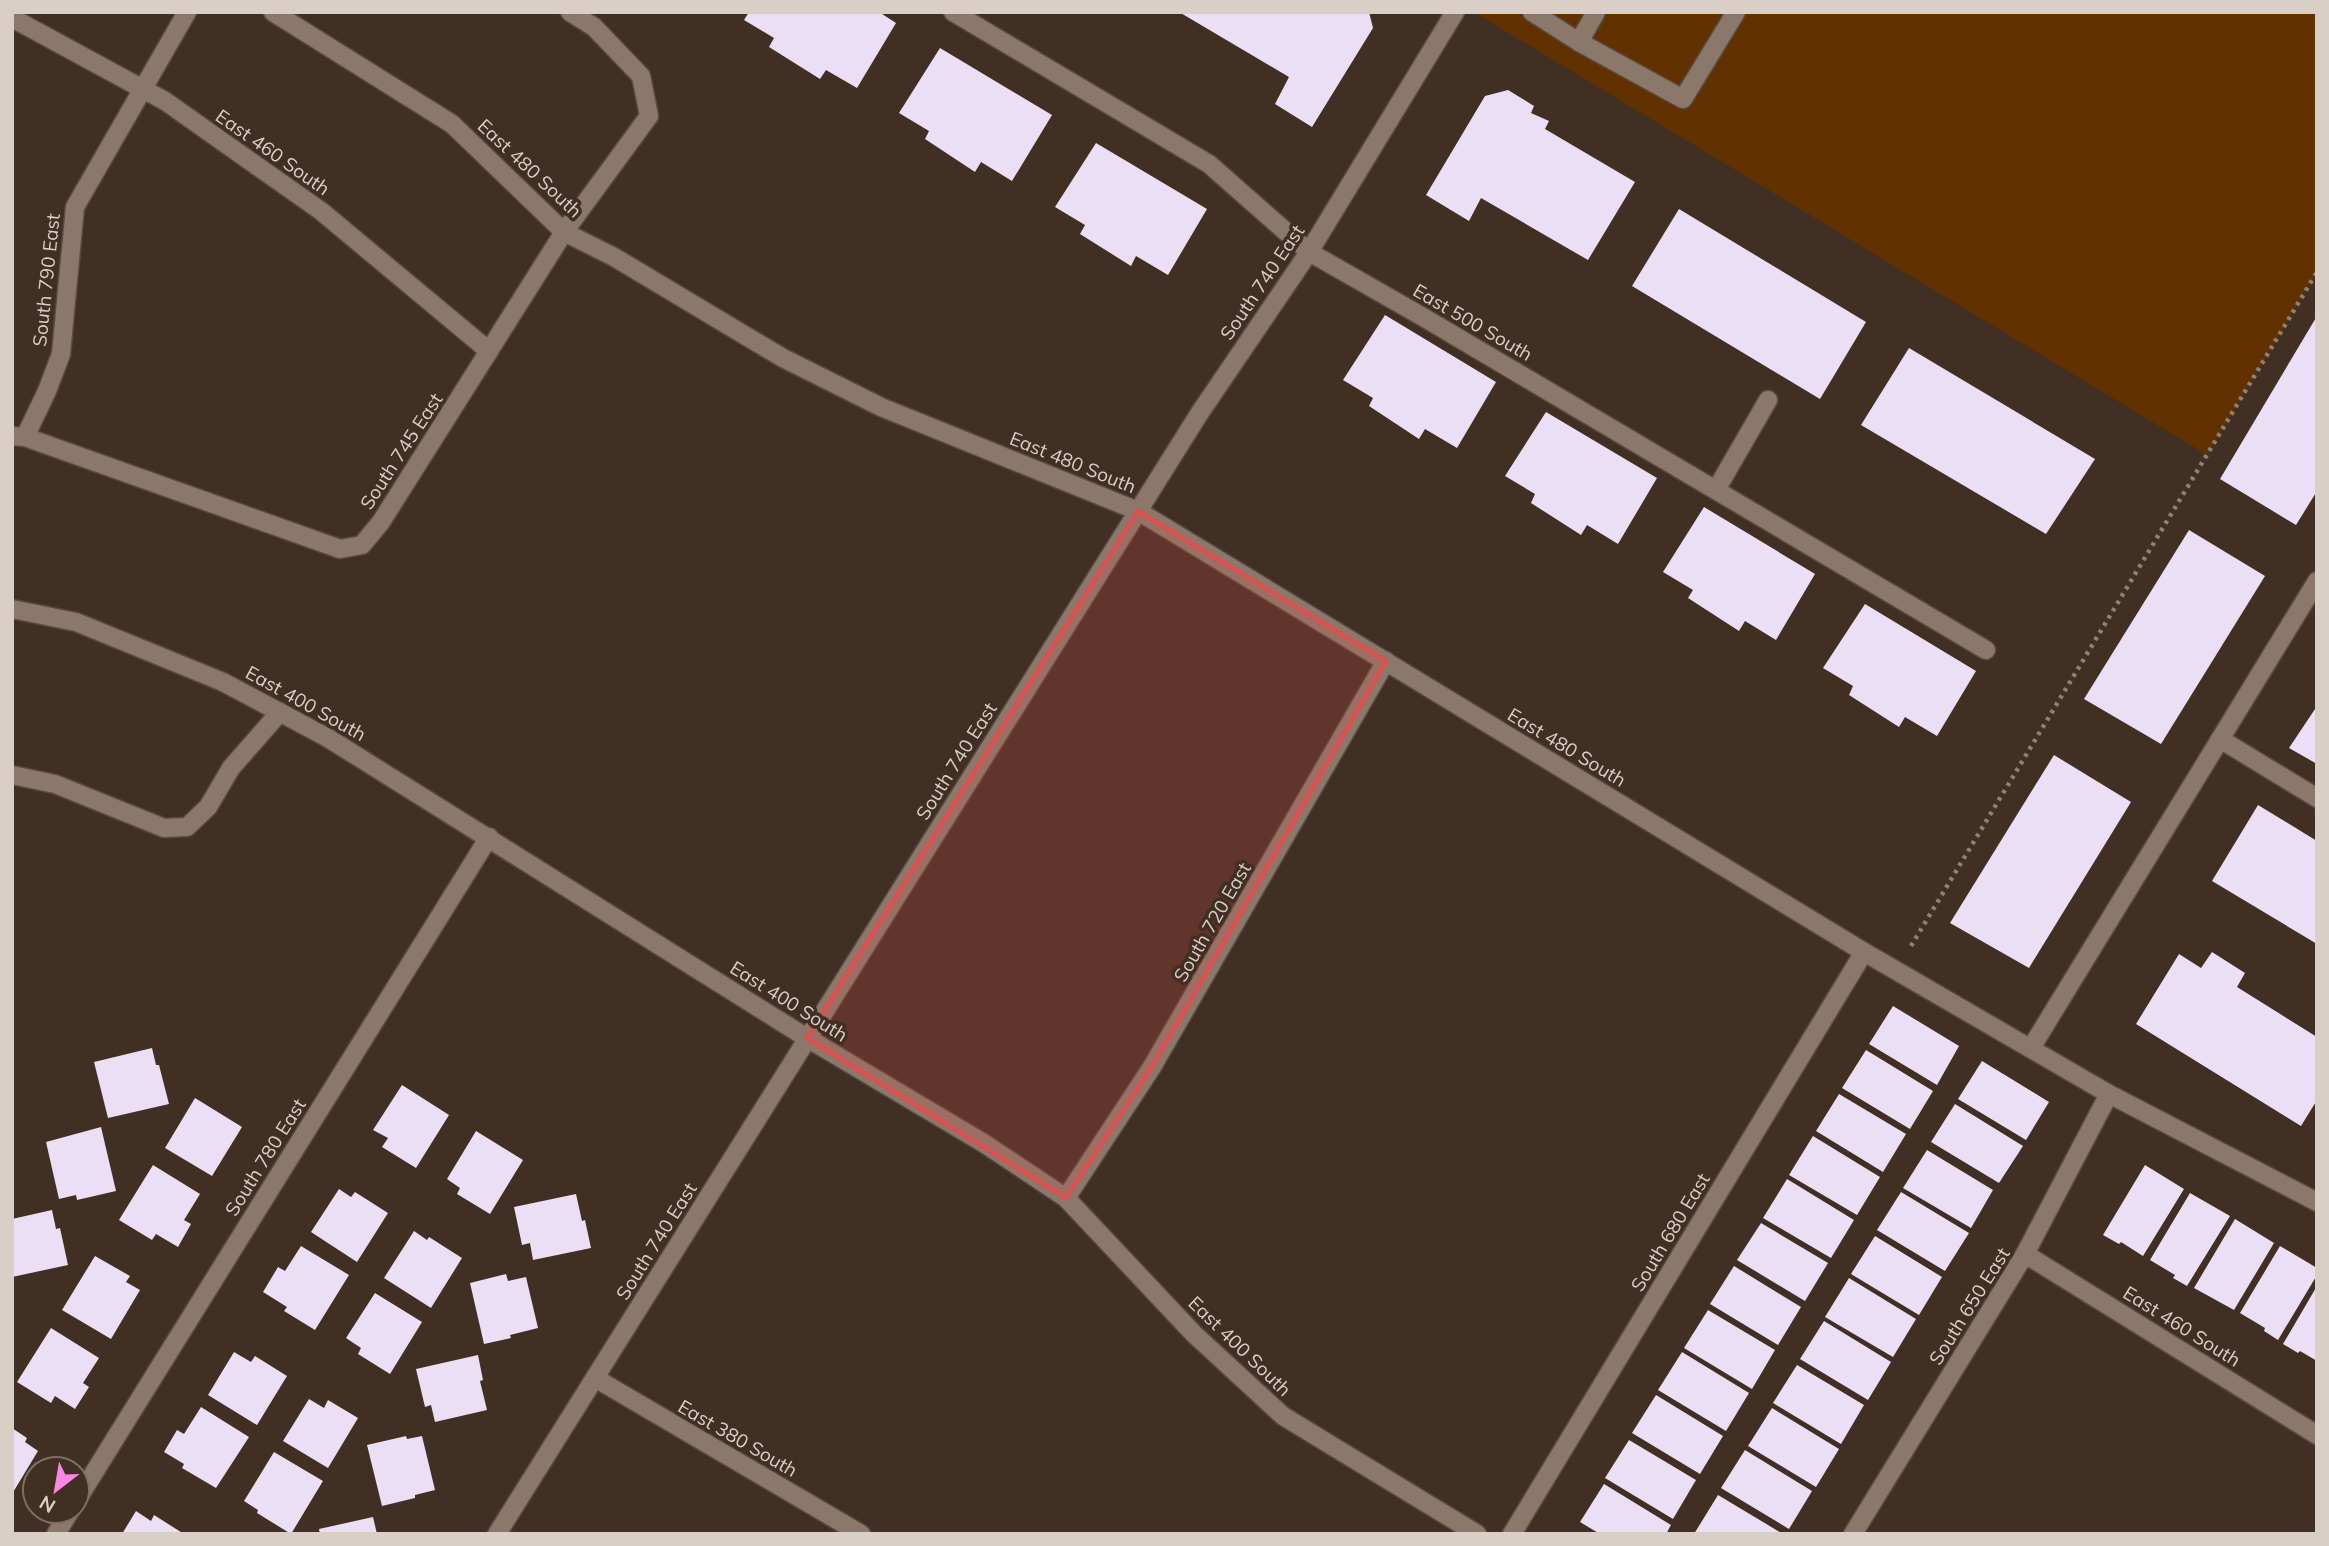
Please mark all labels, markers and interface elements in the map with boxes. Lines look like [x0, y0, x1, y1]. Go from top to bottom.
street label: East 460 South [211, 104, 335, 200]
street label: East 480 South [473, 114, 587, 222]
street label: South 790 East [27, 212, 65, 348]
street label: South 740 East [1215, 219, 1310, 344]
street label: East 500 South [1409, 278, 1537, 366]
street label: South 745 East [354, 388, 448, 514]
street label: East 480 South [1006, 426, 1140, 498]
street label: East 400 South [242, 660, 370, 746]
street label: South 740 East [910, 698, 1002, 824]
street label: East 480 South [1503, 702, 1631, 792]
street label: South 720 East [1168, 858, 1256, 986]
street label: East 400 South [726, 955, 852, 1047]
street label: South 780 East [219, 1094, 311, 1220]
street label: South 680 East [1625, 1168, 1715, 1296]
street label: South 740 East [610, 1178, 702, 1304]
street label: South 650 East [1923, 1243, 2015, 1369]
street label: East 460 South [2119, 1280, 2245, 1372]
street label: East 400 South [1183, 1291, 1297, 1401]
street label: East 380 South [674, 1394, 802, 1482]
north arrow [21, 1455, 91, 1525]
text: N [35, 1491, 60, 1519]

